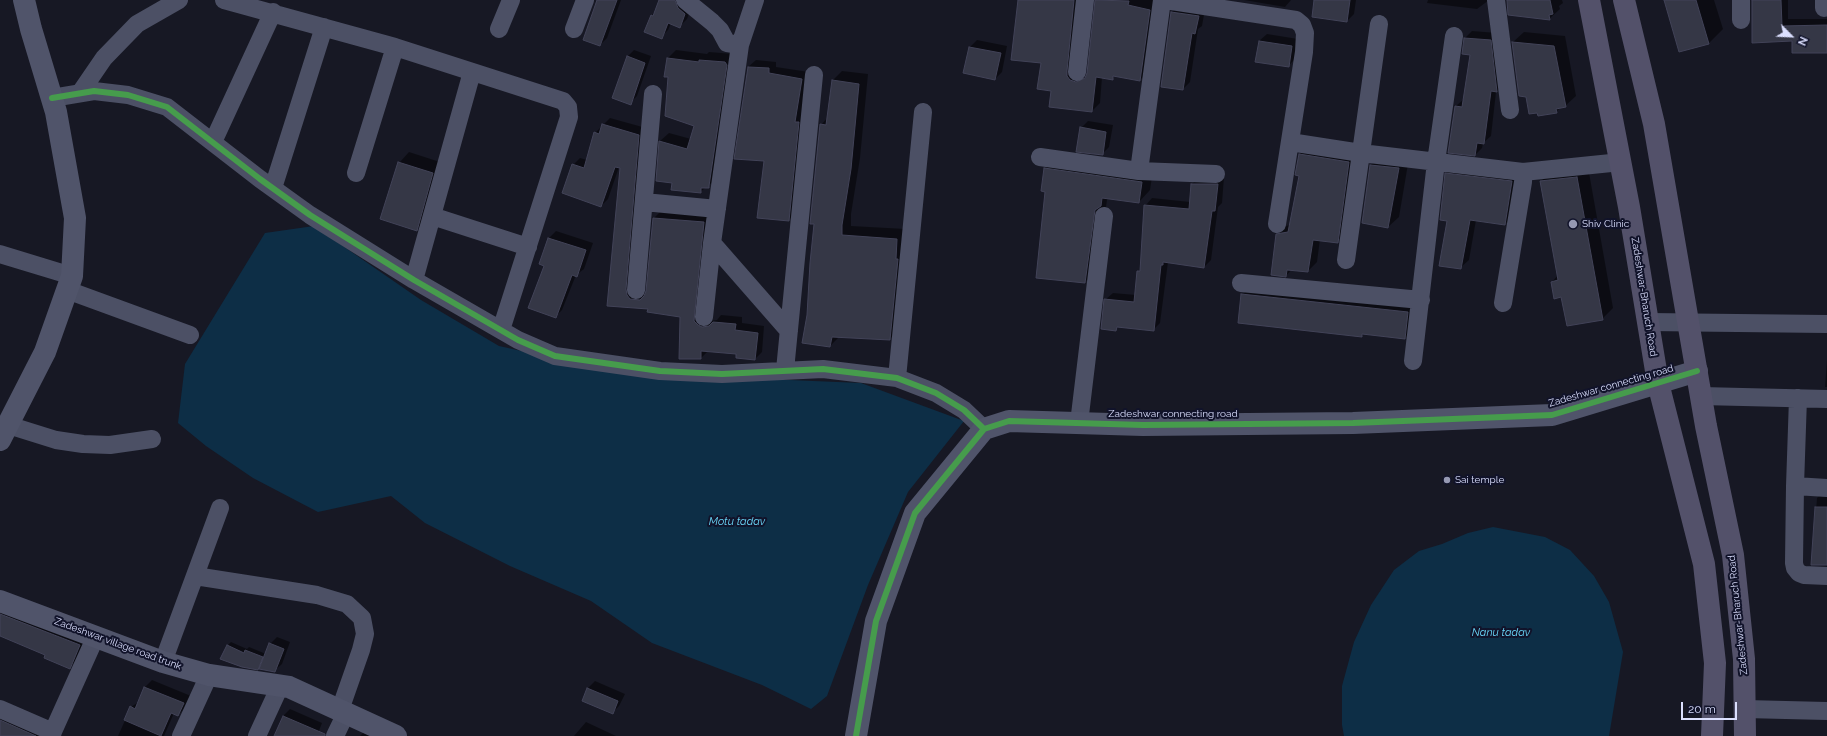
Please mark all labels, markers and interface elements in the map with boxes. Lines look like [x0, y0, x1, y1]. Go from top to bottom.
north arrow [1771, 16, 1811, 56]
text: N [1795, 35, 1810, 48]
marker: Shiv Clinic [1567, 218, 1579, 230]
place label: Shiv Clinic [1582, 218, 1629, 230]
street label: Zadeshwar-Bharuch Road [1629, 237, 1659, 357]
street label: Zadeshwar connecting road [1547, 362, 1675, 410]
street label: Zadeshwar connecting road [1108, 408, 1238, 420]
place label: Sai temple [1455, 474, 1504, 486]
marker: Sai temple [1442, 475, 1452, 485]
water label: Motu tadav [709, 515, 765, 529]
street label: Zadeshwar-Bharuch Road [1726, 554, 1750, 676]
street label: Zadeshwar village road trunk [53, 615, 183, 673]
water label: Nanu tadav [1472, 626, 1530, 640]
scale bar [1683, 694, 1739, 720]
text: 20 m [1688, 702, 1716, 716]

